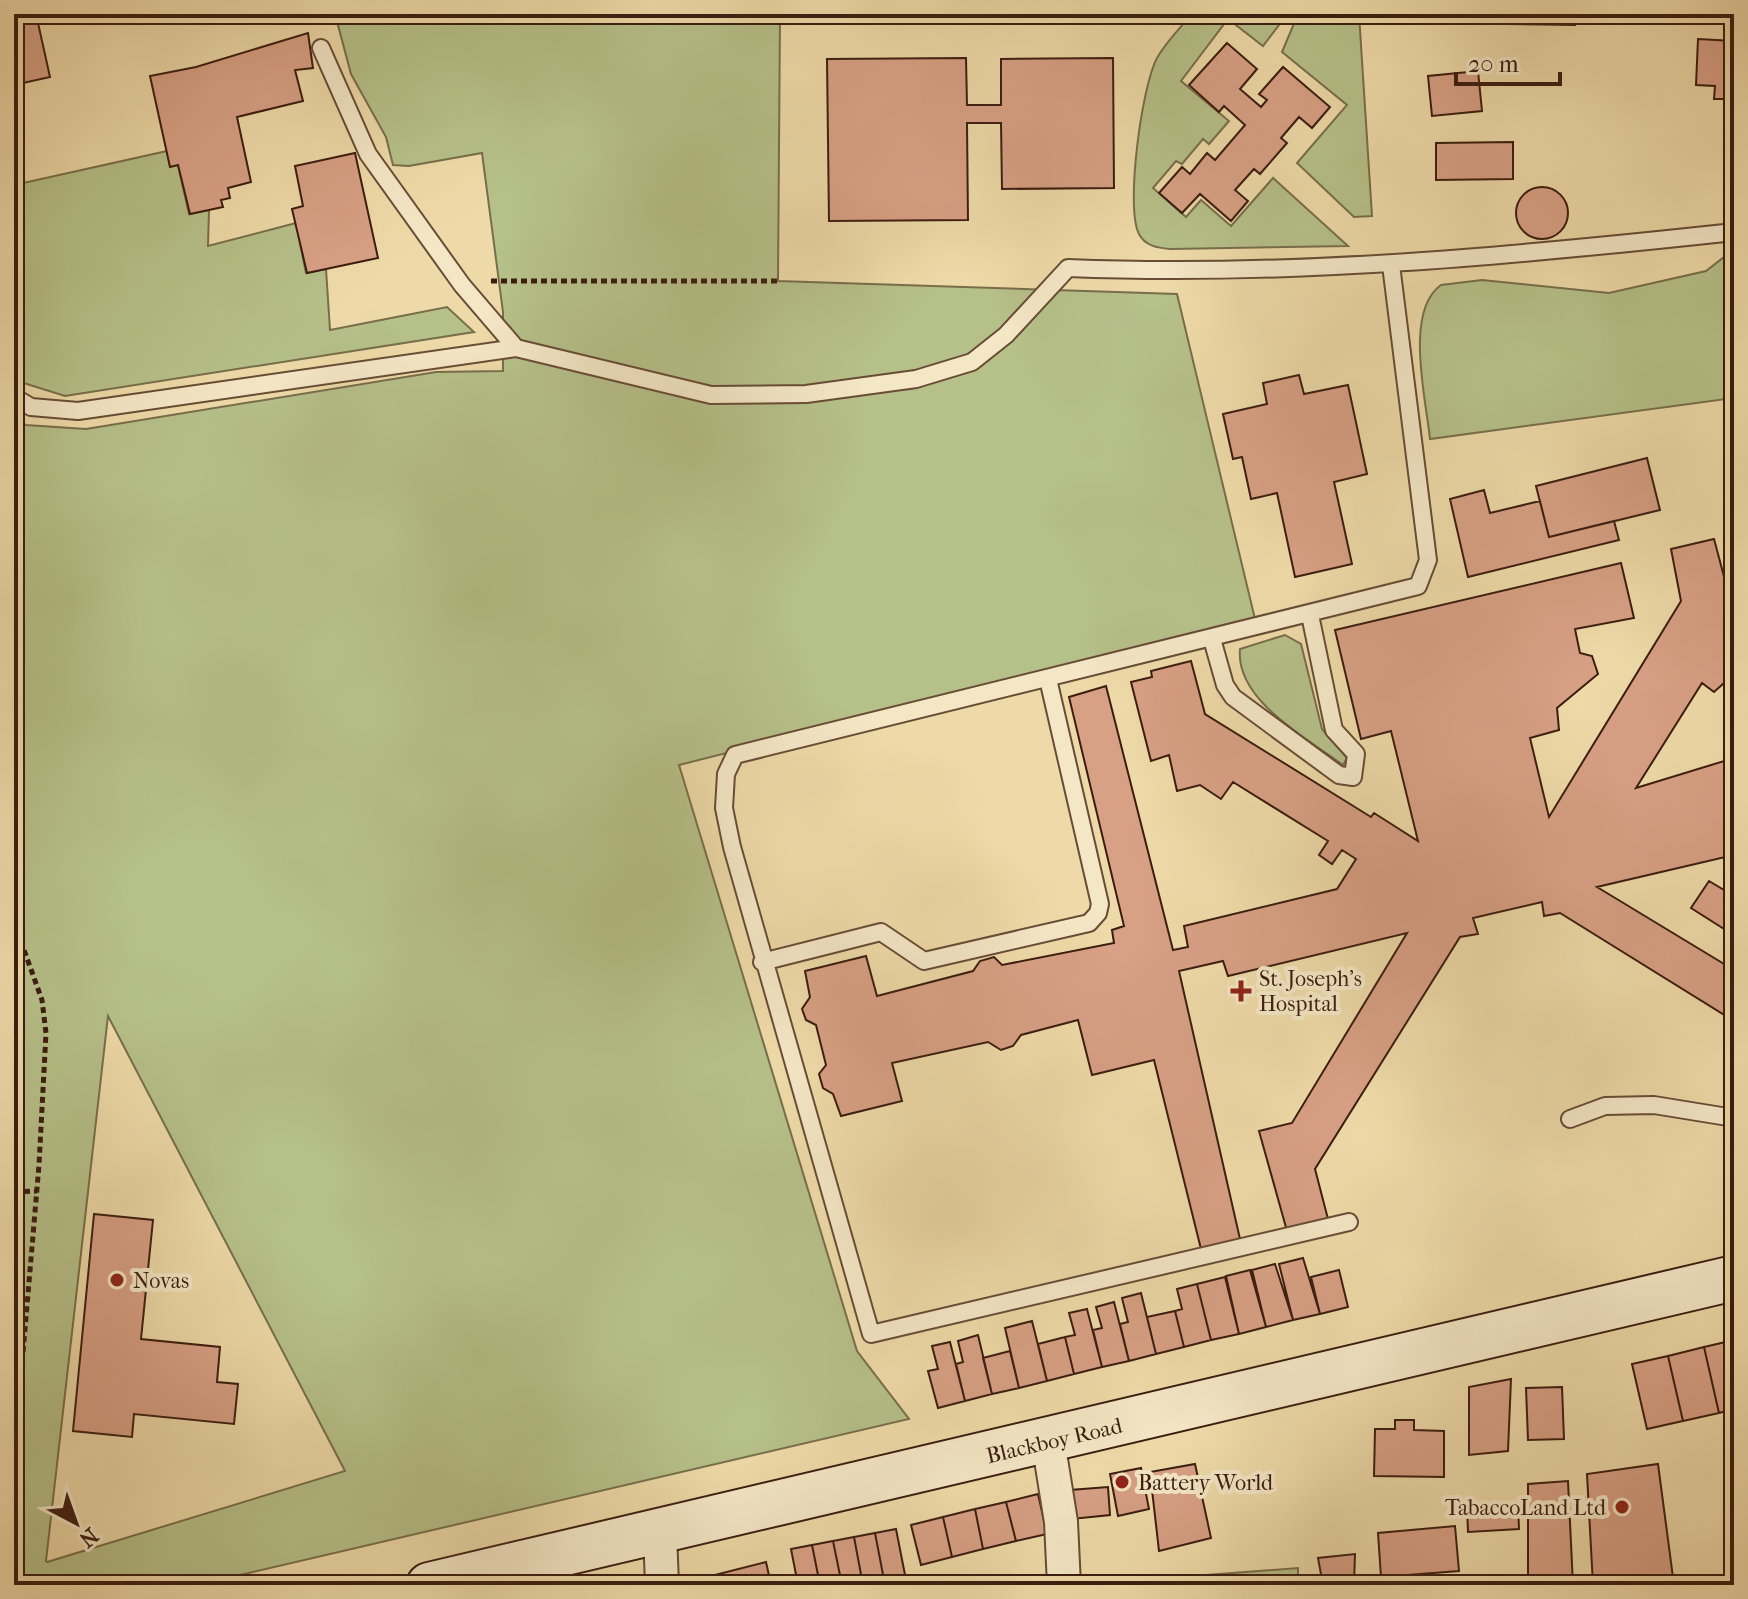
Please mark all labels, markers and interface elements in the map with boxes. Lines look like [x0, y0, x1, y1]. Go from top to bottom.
scale bar [1456, 36, 1560, 86]
text: 20 m [1468, 50, 1519, 78]
place label: St. Joseph's Hospital [1259, 966, 1362, 1017]
marker: St. Joseph's Hospital [1230, 980, 1252, 1002]
place label: Novas [133, 1268, 189, 1294]
marker: Novas [108, 1271, 126, 1289]
street label: Blackboy Road [984, 1412, 1126, 1469]
place label: Battery World [1138, 1470, 1274, 1496]
marker: Battery World [1113, 1473, 1131, 1491]
north arrow [36, 1483, 116, 1563]
place label: TabaccoLand Ltd [1445, 1495, 1607, 1521]
marker: TabaccoLand Ltd [1613, 1498, 1631, 1516]
text: N [73, 1522, 103, 1553]

